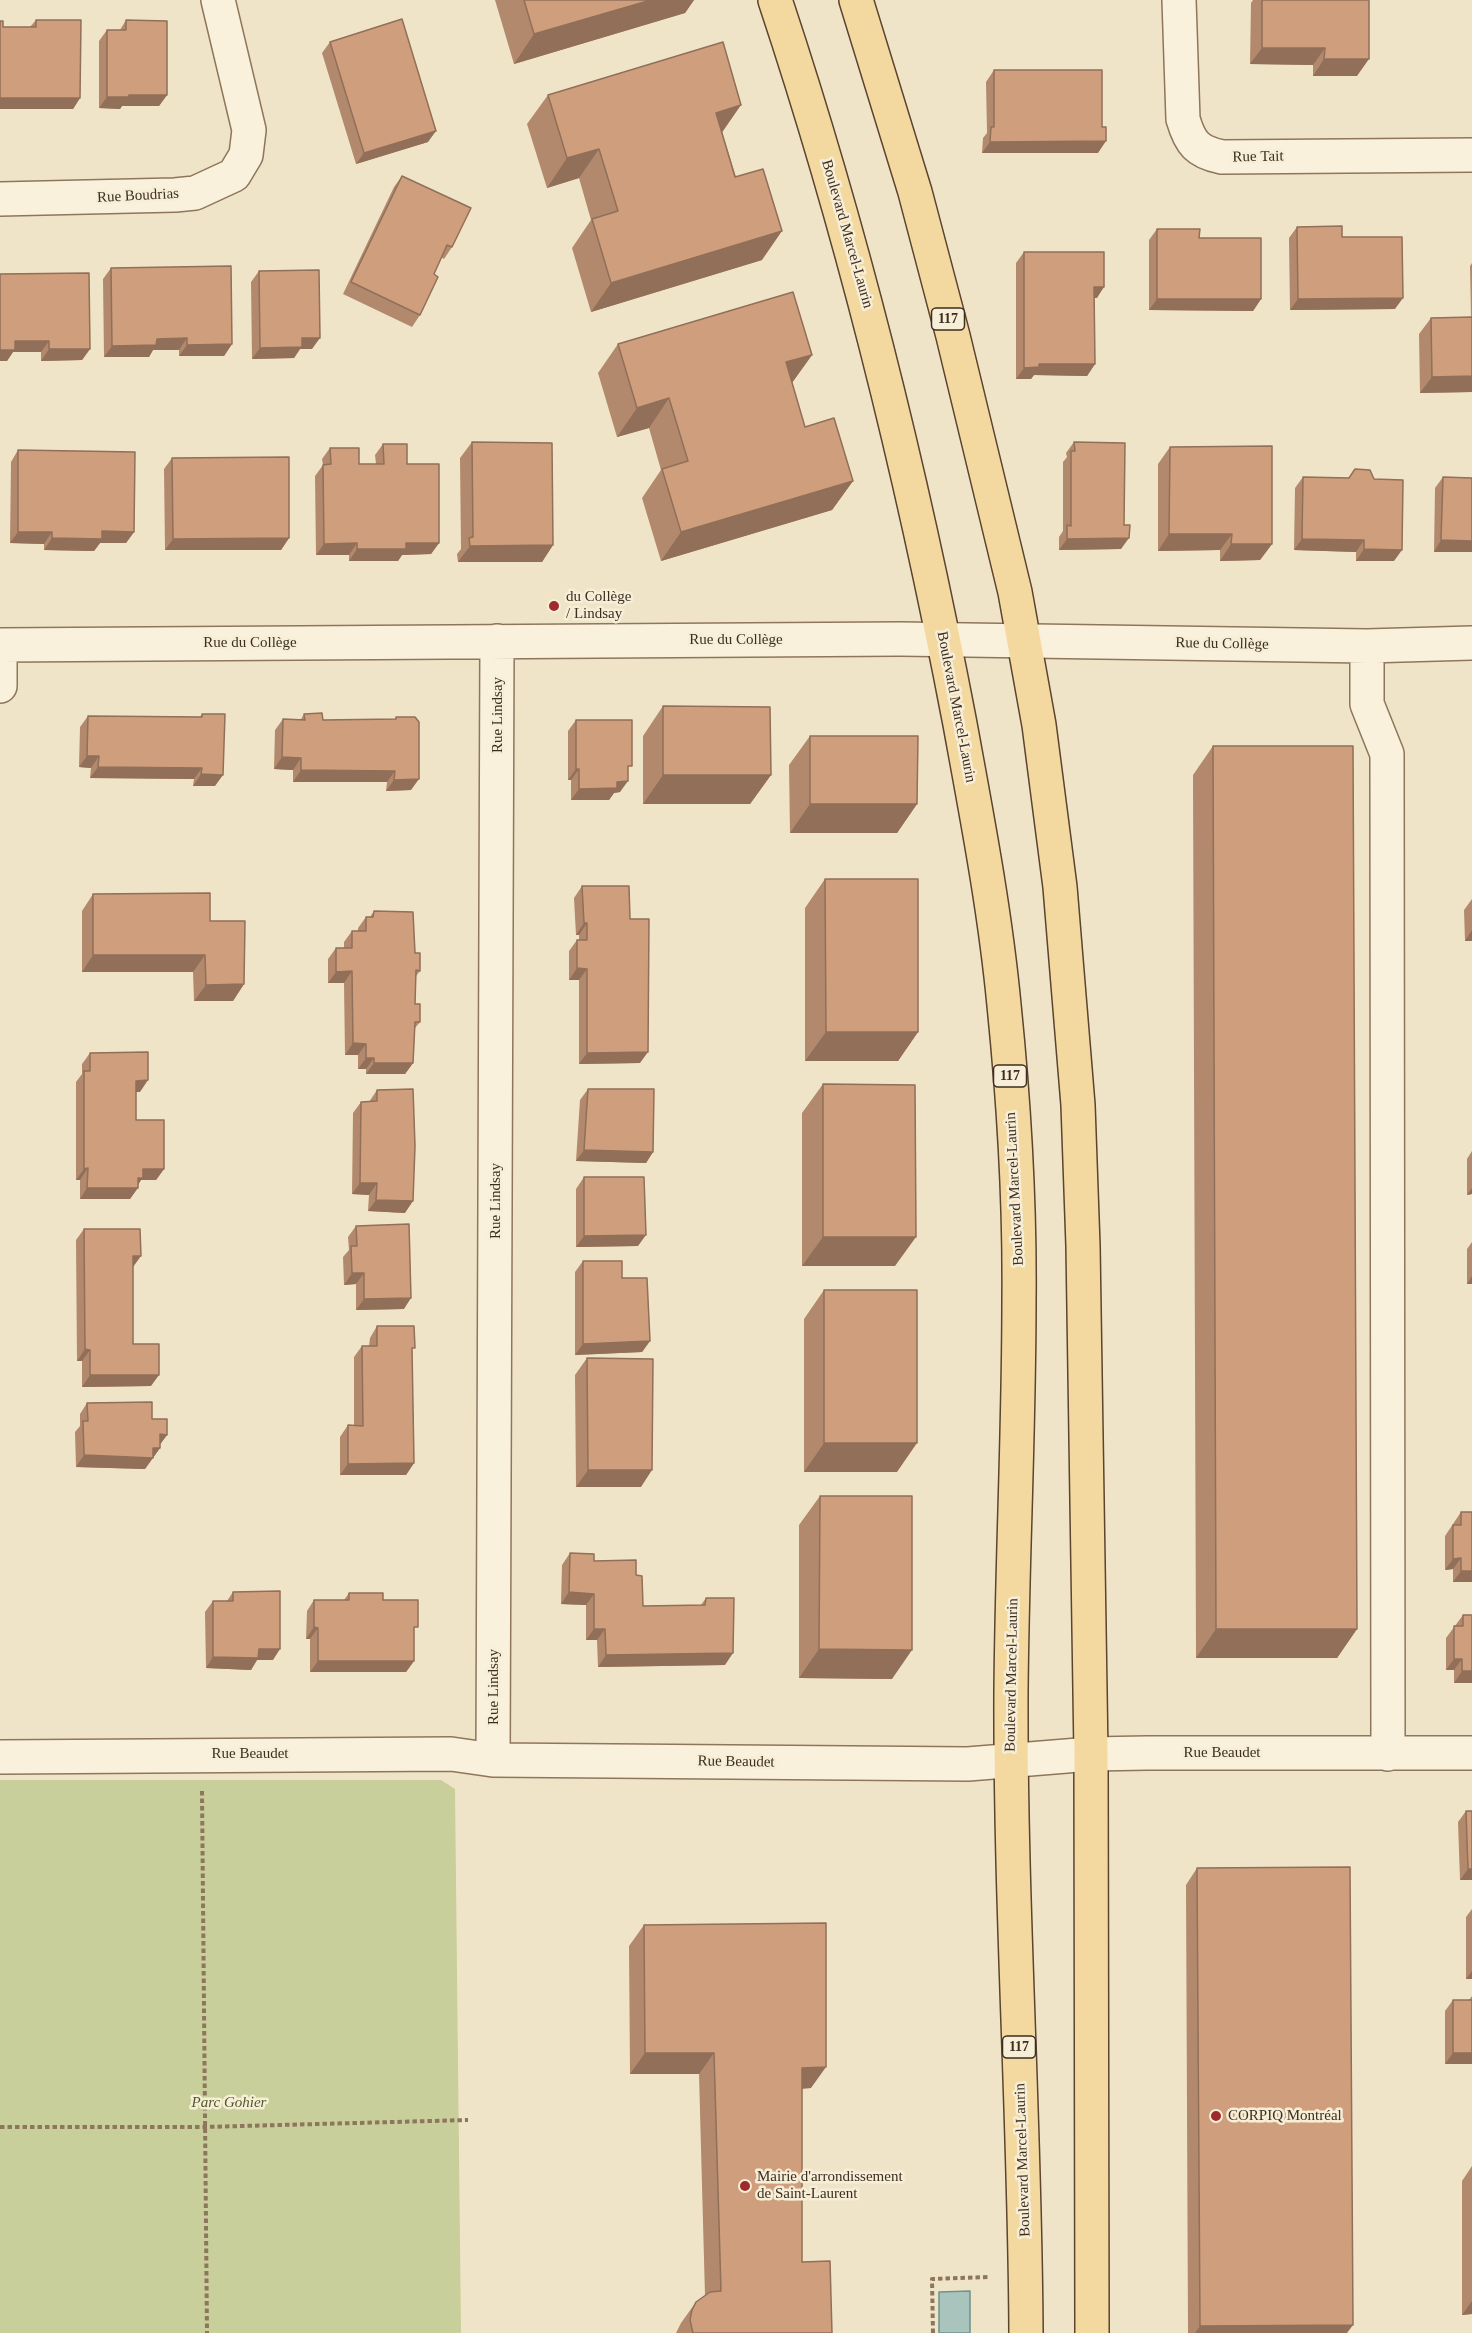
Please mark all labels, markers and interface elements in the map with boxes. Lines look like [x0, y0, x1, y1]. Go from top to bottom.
street label: Rue Tait [1232, 148, 1284, 166]
street label: Boulevard Marcel-Laurin [817, 158, 877, 310]
street label: Rue Boudrias [97, 185, 179, 207]
road number: 117 [932, 308, 964, 330]
place label: du Collège / Lindsay [566, 588, 631, 623]
marker: du Collège / Lindsay [547, 599, 561, 613]
street label: Boulevard Marcel-Laurin [933, 630, 979, 784]
street label: Rue du Collège [689, 631, 783, 649]
street label: Rue du Collège [203, 634, 297, 652]
street label: Rue du Collège [1175, 634, 1269, 654]
street label: Rue Lindsay [489, 677, 507, 753]
road number: 117 [994, 1065, 1026, 1087]
street label: Boulevard Marcel-Laurin [1002, 1112, 1028, 1266]
street label: Rue Lindsay [487, 1163, 505, 1239]
street label: Boulevard Marcel-Laurin [1002, 1598, 1022, 1752]
street label: Rue Lindsay [485, 1649, 503, 1725]
street label: Rue Beaudet [1183, 1744, 1261, 1762]
street label: Rue Beaudet [211, 1745, 289, 1763]
street label: Rue Beaudet [697, 1752, 775, 1772]
road number: 117 [1002, 2036, 1036, 2058]
street label: Boulevard Marcel-Laurin [1011, 2083, 1035, 2237]
park label: Parc Gohier [192, 2094, 266, 2112]
place label: CORPIQ Montréal [1228, 2107, 1342, 2125]
marker: CORPIQ Montréal [1209, 2109, 1223, 2123]
place label: Mairie d'arrondissement de Saint-Laurent [757, 2168, 903, 2203]
marker: Mairie d'arrondissement de Saint-Laurent [738, 2179, 752, 2193]

